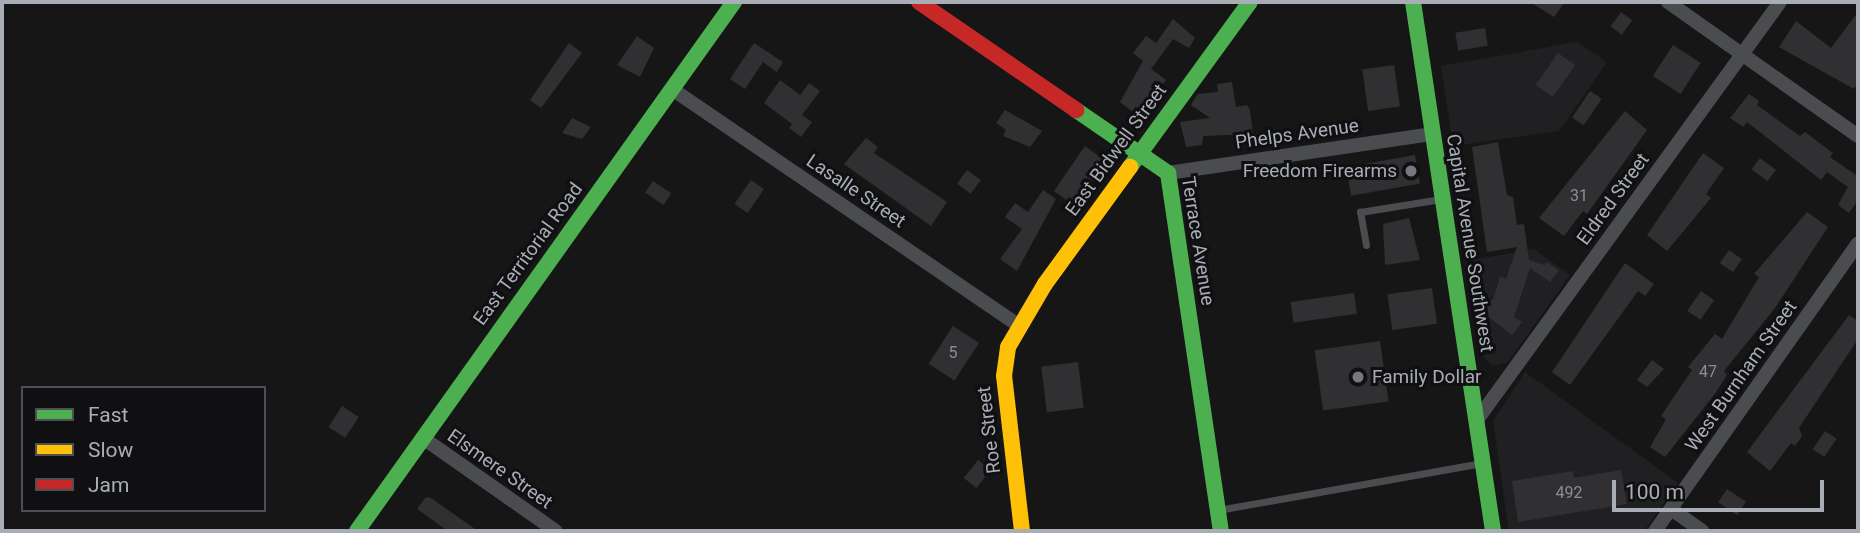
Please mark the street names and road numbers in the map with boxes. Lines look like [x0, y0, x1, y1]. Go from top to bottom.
street label: East Bidwell Street [1060, 80, 1172, 220]
street label: Phelps Avenue [1234, 114, 1360, 154]
street label: Capital Avenue Southwest [1442, 132, 1498, 354]
street label: Lasalle Street [802, 149, 910, 233]
street label: Eldred Street [1572, 149, 1654, 249]
street label: Terrace Avenue [1177, 175, 1219, 307]
street label: East Territorial Road [469, 178, 587, 330]
street label: West Burnham Street [1680, 296, 1802, 456]
street label: Roe Street [972, 385, 1006, 475]
street label: Elsmere Street [443, 424, 557, 514]

